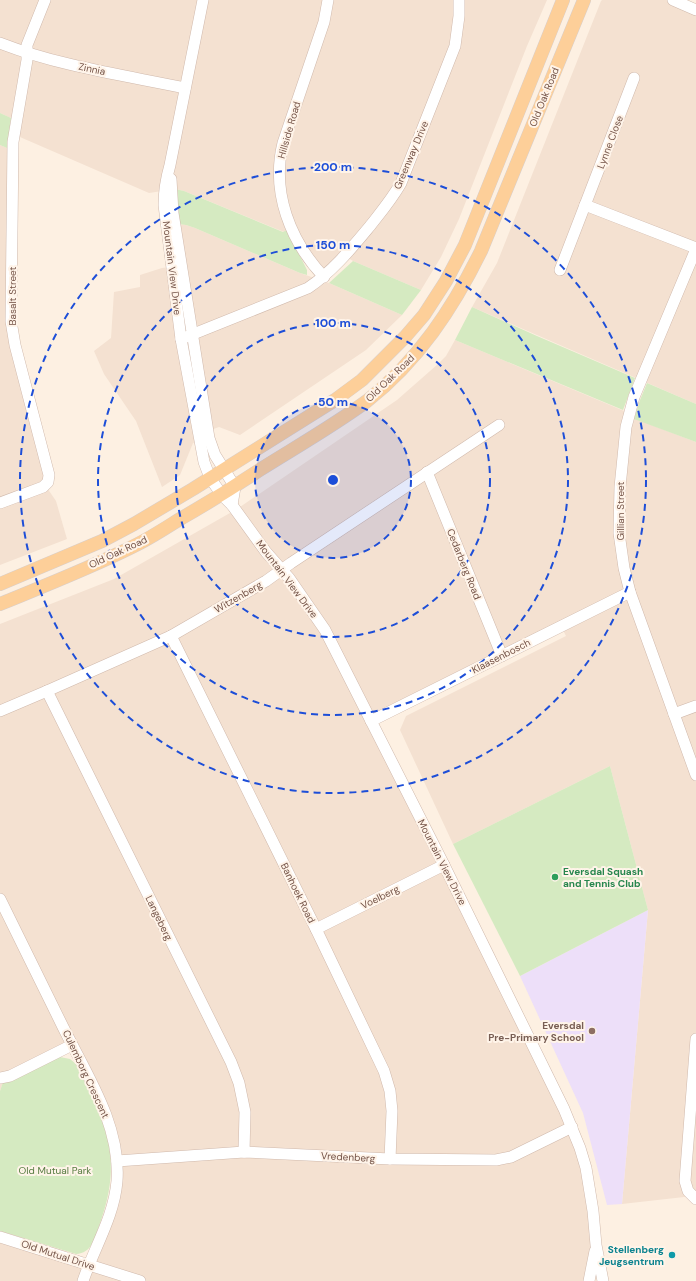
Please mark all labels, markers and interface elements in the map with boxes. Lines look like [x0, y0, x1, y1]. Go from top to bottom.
street label: Zinnia [77, 60, 107, 78]
street label: Old Oak Road [526, 65, 562, 129]
street label: Hillside Road [275, 100, 303, 160]
street label: Lynne Close [594, 113, 626, 171]
street label: Greenway Drive [391, 119, 431, 191]
text: 200 m [314, 159, 352, 175]
street label: Mountain View Drive [160, 220, 184, 316]
text: 150 m [316, 237, 350, 253]
street label: Basalt Street [6, 266, 19, 326]
text: 100 m [315, 315, 351, 331]
street label: Old Oak Road [363, 351, 417, 405]
text: 50 m [318, 394, 348, 410]
centre of rings [326, 473, 340, 487]
street label: Gillian Street [614, 481, 627, 541]
street label: Cedarberg Road [444, 527, 484, 601]
street label: Old Oak Road [87, 533, 149, 571]
street label: Mountain View Drive [253, 537, 321, 621]
street label: Witzenberg [212, 578, 265, 616]
street label: Klaasenbosch [470, 636, 533, 676]
street label: Mountain View Drive [415, 817, 469, 907]
street label: Banhoek Road [278, 861, 318, 925]
place label: Eversdal Squash and Tennis Club [563, 865, 643, 890]
marker: Eversdal Squash and Tennis Club [550, 872, 560, 882]
street label: Voelberg [359, 882, 402, 912]
street label: Langeberg [142, 893, 176, 943]
place label: Eversdal Pre-Primary School [488, 1019, 584, 1044]
marker: Eversdal Pre-Primary School [587, 1026, 597, 1036]
street label: Culemborg Crescent [60, 1028, 112, 1120]
street label: Vredenberg [321, 1149, 376, 1165]
park label: Old Mutual Park [19, 1164, 91, 1177]
street label: Old Mutual Drive [20, 1237, 97, 1273]
place label: Stellenberg Jeugsentrum [599, 1243, 664, 1268]
marker: Stellenberg Jeugsentrum [667, 1250, 677, 1260]

